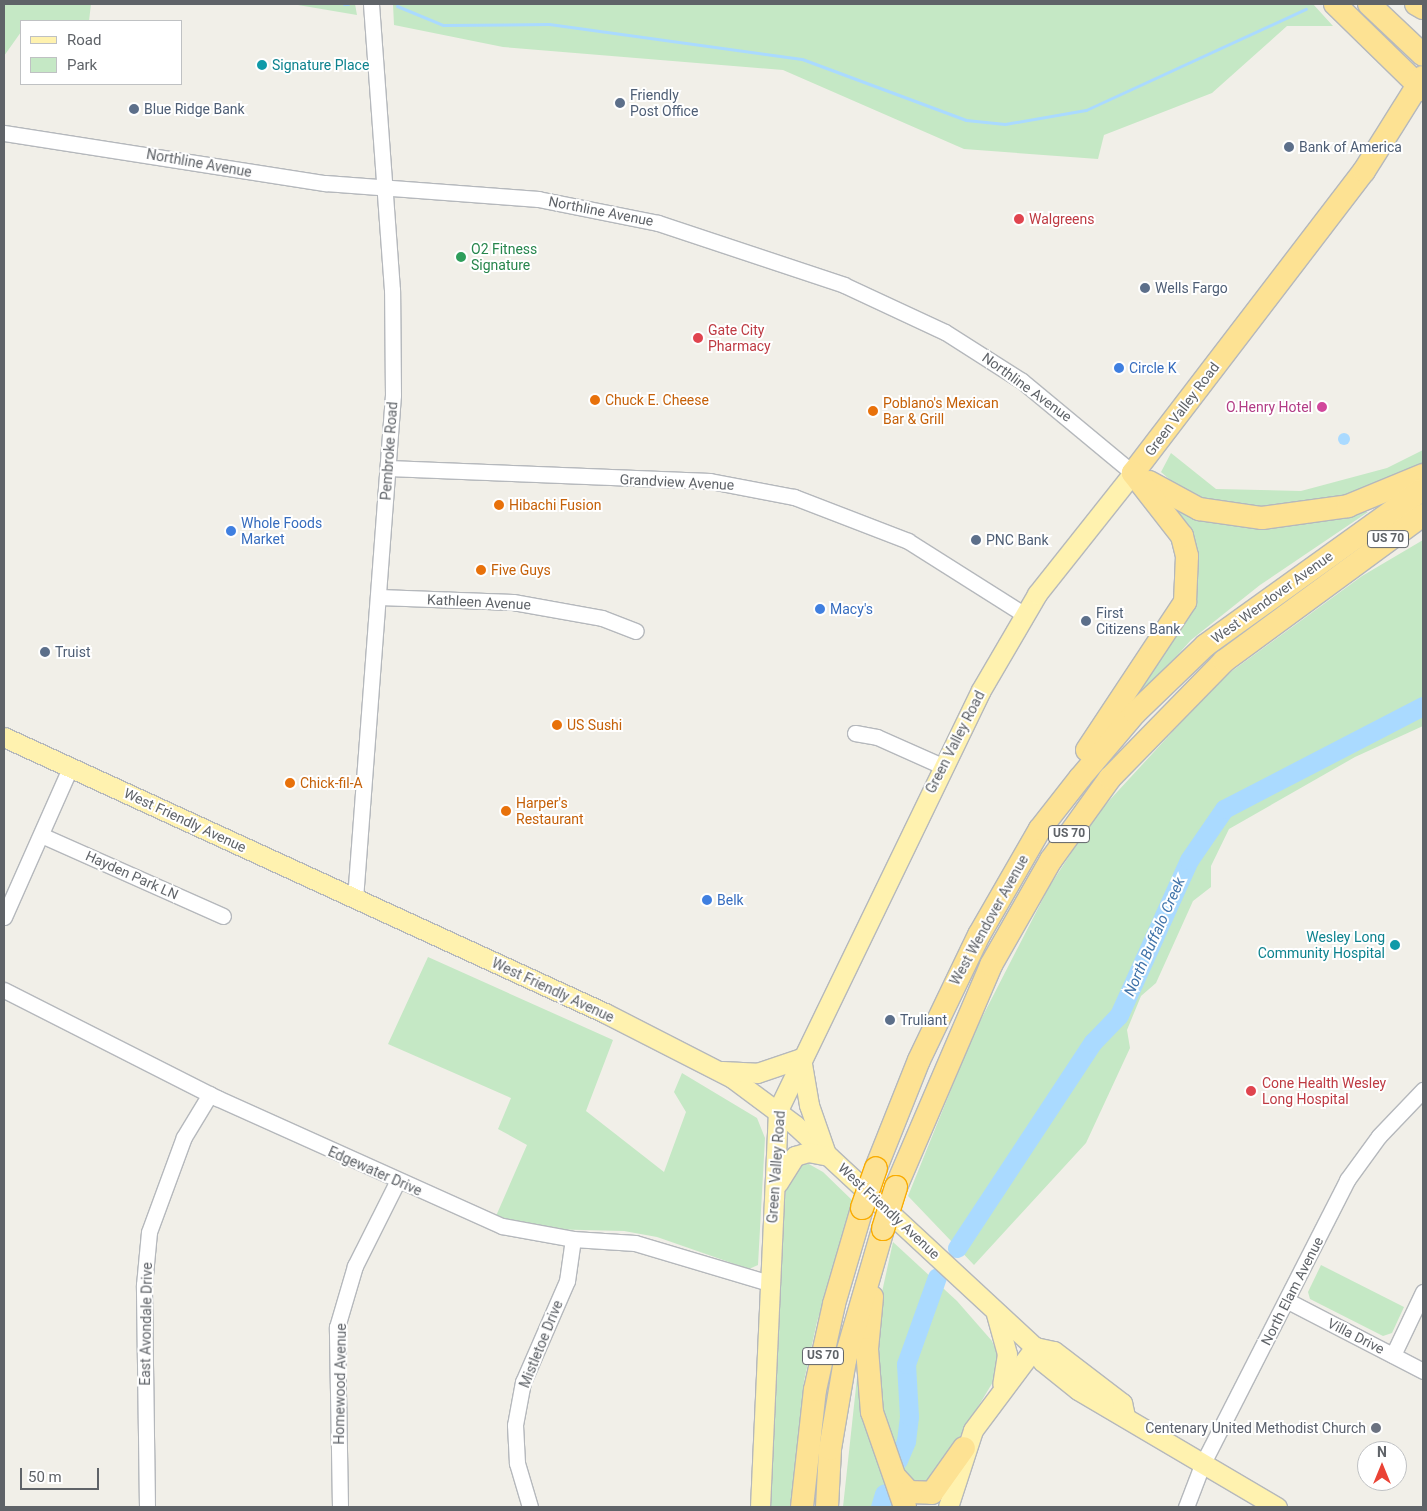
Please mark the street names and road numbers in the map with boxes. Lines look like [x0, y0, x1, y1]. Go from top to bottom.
street label: Northline Avenue [145, 145, 253, 181]
street label: Northline Avenue [547, 193, 655, 229]
street label: Northline Avenue [979, 349, 1075, 425]
street label: Green Valley Road [1141, 359, 1223, 459]
street label: Pembroke Road [377, 401, 401, 501]
street label: Grandview Avenue [619, 471, 735, 493]
road number: US 70 [1367, 530, 1409, 548]
street label: West Wendover Avenue [1208, 547, 1336, 647]
street label: Kathleen Avenue [427, 591, 531, 613]
street label: Green Valley Road [922, 688, 988, 796]
street label: West Friendly Avenue [121, 784, 249, 856]
road number: US 70 [1048, 824, 1090, 844]
street label: Hayden Park LN [83, 847, 181, 903]
street label: West Wendover Avenue [946, 852, 1032, 988]
street label: West Friendly Avenue [489, 954, 617, 1026]
street label: Green Valley Road [764, 1110, 788, 1224]
street label: Edgewater Drive [326, 1143, 424, 1199]
street label: West Friendly Avenue [835, 1160, 943, 1262]
street label: North Elam Avenue [1257, 1234, 1327, 1348]
street label: East Avondale Drive [137, 1262, 155, 1386]
street label: Mistletoe Drive [516, 1298, 566, 1390]
street label: Villa Drive [1325, 1315, 1387, 1357]
street label: Homewood Avenue [331, 1323, 349, 1445]
road number: US 70 [802, 1346, 844, 1365]

